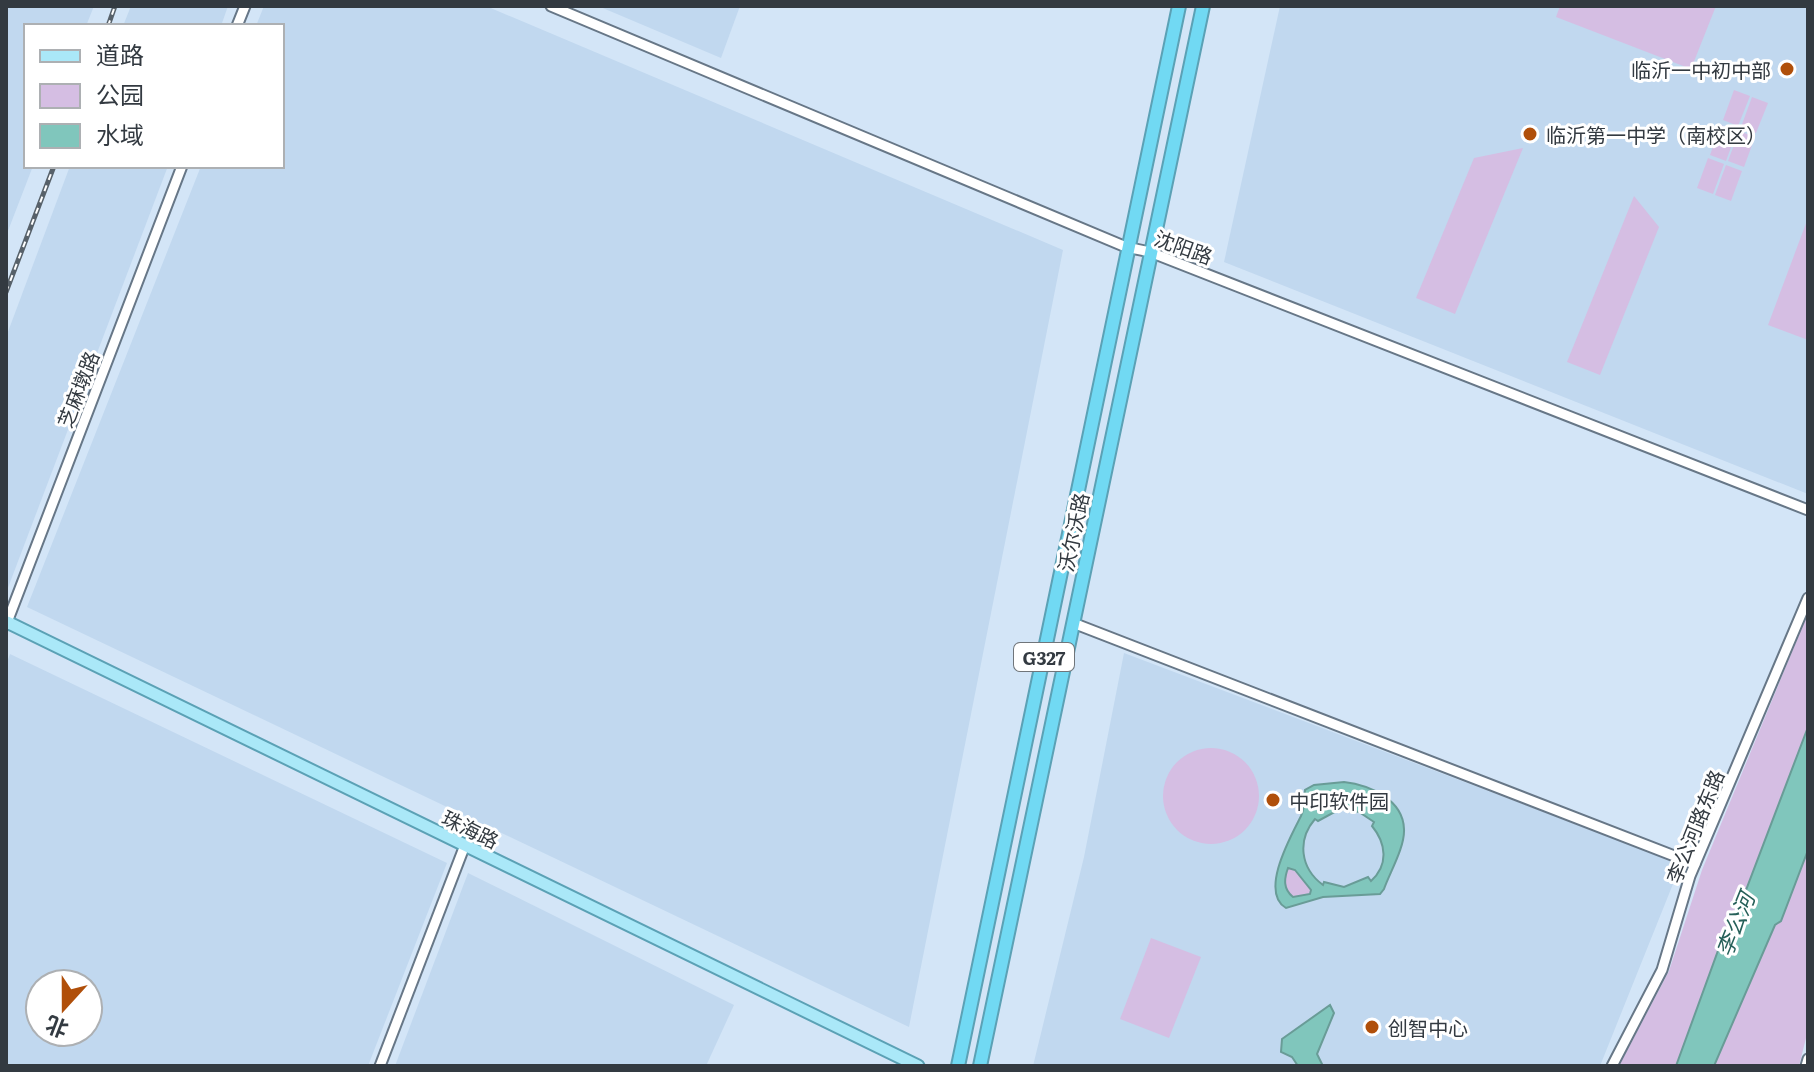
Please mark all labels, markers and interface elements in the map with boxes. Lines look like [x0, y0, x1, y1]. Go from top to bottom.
legend [24, 24, 284, 168]
text: 道路 [96, 36, 144, 71]
place label: 临沂一中初中部 [1631, 54, 1771, 84]
marker: 临沂一中初中部 [1778, 60, 1796, 78]
text: 公园 [96, 76, 144, 111]
text: 水域 [96, 116, 144, 151]
place label: 临沂第一中学（南校区） [1546, 119, 1766, 149]
marker: 临沂第一中学（南校区） [1521, 125, 1539, 143]
street label: 沈阳路 [1151, 222, 1217, 270]
street label: 芝麻墩路 [49, 346, 105, 432]
street label: 沃尔沃路 [1049, 490, 1095, 574]
road number: G327 [1014, 643, 1074, 671]
street label: 李公河路东路 [1658, 765, 1730, 887]
place label: 中印软件园 [1289, 785, 1389, 815]
marker: 中印软件园 [1264, 791, 1282, 809]
street label: 珠海路 [437, 801, 505, 855]
water label: 李公河 [1706, 884, 1763, 961]
north arrow [24, 968, 104, 1048]
text: 北 [40, 1009, 72, 1047]
place label: 创智中心 [1388, 1012, 1468, 1042]
marker: 创智中心 [1363, 1018, 1381, 1036]

